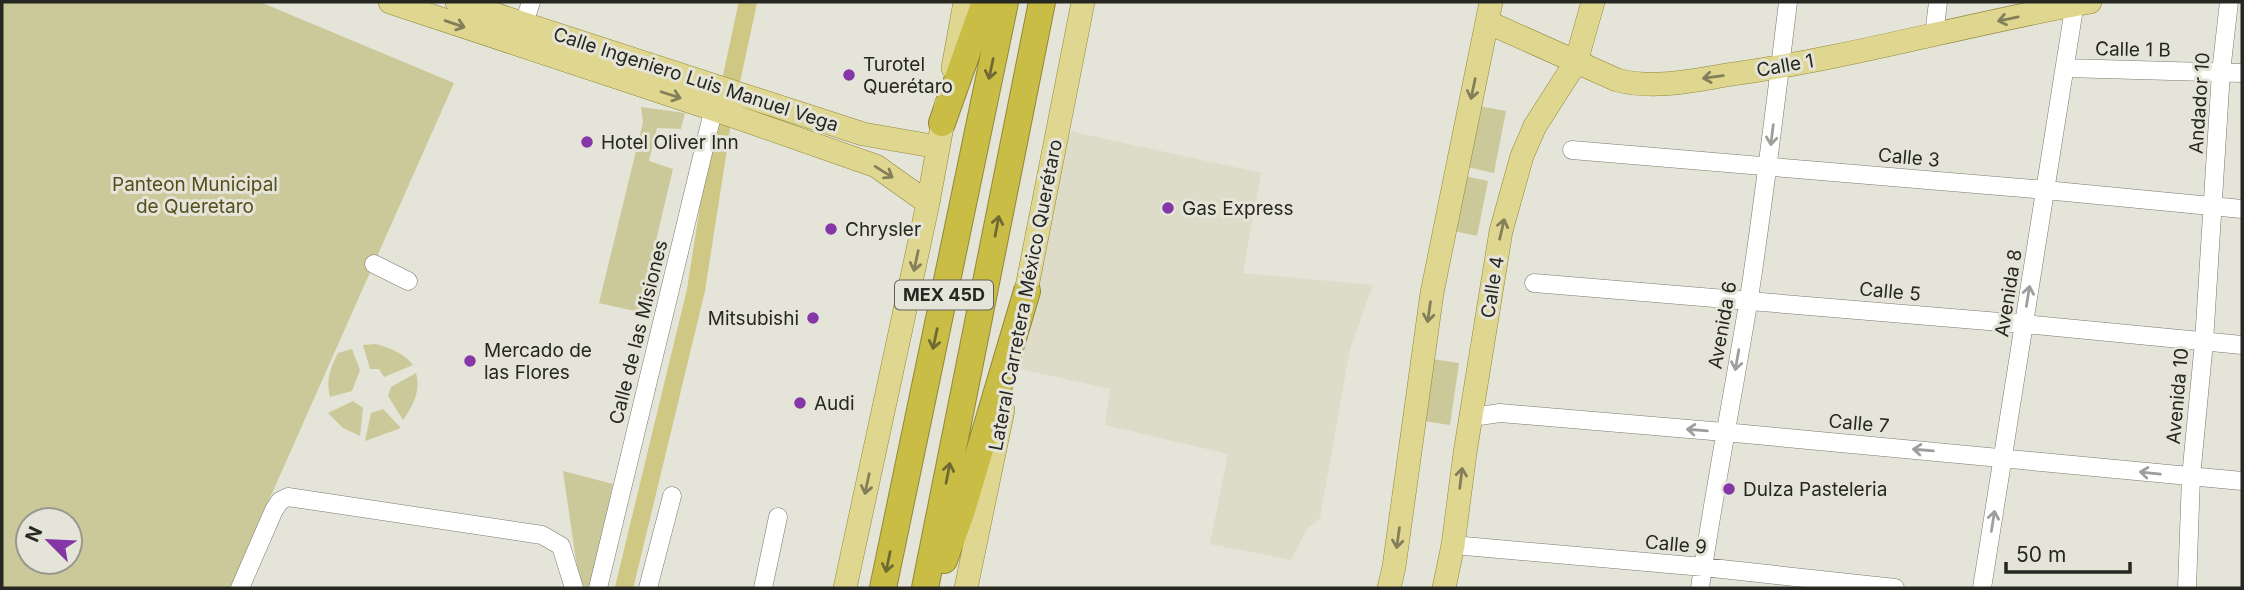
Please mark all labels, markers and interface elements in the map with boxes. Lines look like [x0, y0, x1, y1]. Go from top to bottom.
one-way arrow [1997, 13, 2020, 26]
one-way arrow [443, 19, 465, 31]
street label: Calle Ingeniero Luis Manuel Vega [550, 22, 841, 137]
street label: Calle 1 B [2095, 37, 2171, 62]
street label: Calle 1 [1755, 49, 1816, 82]
street label: Andador 10 [2184, 51, 2215, 155]
place label: Turotel Querétaro [863, 53, 953, 98]
one-way arrow [984, 57, 998, 80]
marker: Turotel Querétaro [841, 67, 857, 83]
one-way arrow [1702, 71, 1725, 84]
one-way arrow [1466, 77, 1480, 100]
one-way arrow [659, 90, 681, 102]
one-way arrow [1765, 124, 1778, 146]
place label: Hotel Oliver Inn [601, 131, 739, 154]
marker: Hotel Oliver Inn [579, 134, 595, 150]
street label: Lateral Carretera México Querétaro [984, 137, 1067, 453]
street label: Calle 3 [1877, 143, 1941, 172]
one-way arrow [874, 166, 894, 180]
park label: Panteon Municipal de Queretaro [112, 173, 278, 218]
place label: Gas Express [1182, 197, 1294, 220]
marker: Gas Express [1160, 200, 1176, 216]
one-way arrow [991, 215, 1005, 238]
place label: Chrysler [845, 218, 921, 241]
one-way arrow [1495, 218, 1509, 241]
marker: Chrysler [823, 221, 839, 237]
street label: Calle de las Misiones [604, 238, 673, 427]
street label: Avenida 8 [1990, 248, 2027, 339]
one-way arrow [908, 249, 922, 272]
street label: Calle 4 [1476, 254, 1509, 320]
street label: Calle 5 [1858, 277, 1922, 306]
street label: Avenida 6 [1703, 280, 1741, 371]
road number: MEX 45D [895, 281, 993, 310]
one-way arrow [2022, 285, 2035, 308]
one-way arrow [1422, 301, 1435, 323]
place label: Mitsubishi [708, 307, 799, 330]
marker: Mitsubishi [805, 310, 821, 326]
one-way arrow [927, 327, 941, 350]
place label: Mercado de las Flores [484, 339, 592, 384]
street label: Avenida 10 [2162, 347, 2193, 445]
one-way arrow [1730, 348, 1744, 371]
marker: Mercado de las Flores [462, 353, 478, 369]
place label: Audi [814, 392, 855, 415]
marker: Audi [792, 395, 808, 411]
street label: Calle 7 [1828, 409, 1890, 438]
one-way arrow [1686, 423, 1709, 436]
one-way arrow [1913, 443, 1935, 456]
one-way arrow [941, 462, 955, 485]
one-way arrow [2139, 466, 2162, 479]
one-way arrow [1455, 467, 1468, 490]
one-way arrow [860, 472, 874, 495]
place label: Dulza Pasteleria [1743, 478, 1887, 501]
marker: Dulza Pasteleria [1721, 481, 1737, 497]
north arrow [14, 506, 84, 576]
one-way arrow [1987, 510, 2000, 533]
text: N [20, 523, 47, 546]
one-way arrow [1391, 526, 1404, 549]
street label: Calle 9 [1644, 530, 1708, 559]
scale bar [2006, 530, 2130, 574]
text: 50 m [2016, 542, 2066, 567]
one-way arrow [881, 550, 895, 573]

